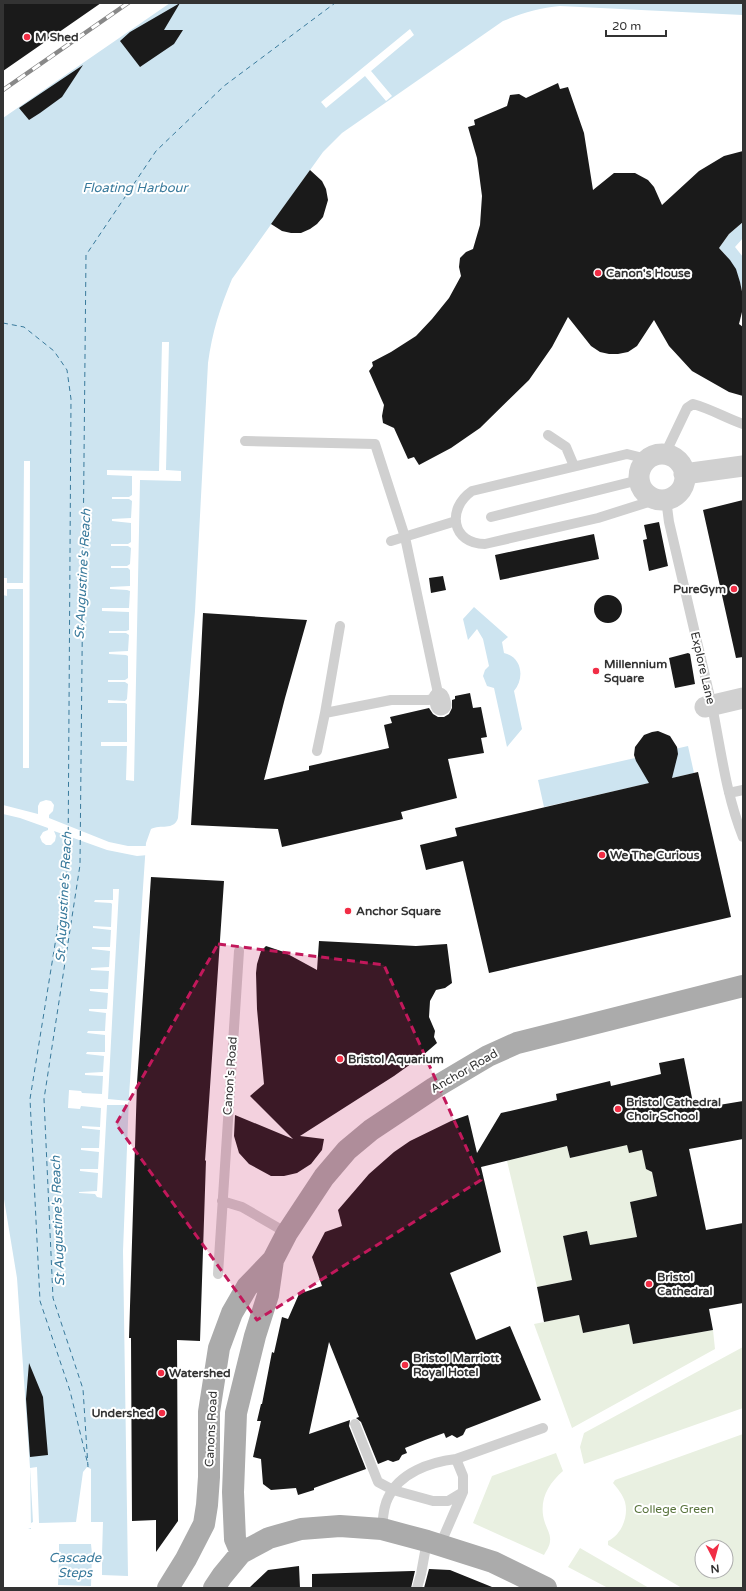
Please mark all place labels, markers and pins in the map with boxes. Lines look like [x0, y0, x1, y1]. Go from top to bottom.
place label: M Shed [35, 30, 79, 44]
marker: M Shed [22, 32, 32, 42]
place label: Canon's House [606, 266, 691, 280]
marker: Canon's House [593, 268, 603, 278]
place label: PureGym [673, 582, 726, 597]
marker: PureGym [729, 584, 739, 594]
place label: Millennium Square [604, 657, 667, 686]
marker: Millennium Square [591, 666, 601, 676]
place label: We The Curious [610, 848, 700, 862]
marker: We The Curious [597, 850, 607, 860]
place label: Anchor Square [356, 904, 441, 919]
marker: Anchor Square [343, 906, 353, 916]
place label: Bristol Aquarium [348, 1052, 444, 1067]
marker: Bristol Aquarium [335, 1054, 345, 1064]
place label: Bristol Cathedral Choir School [626, 1095, 721, 1123]
marker: Bristol Cathedral Choir School [613, 1104, 623, 1114]
place label: Bristol Cathedral [657, 1270, 713, 1298]
marker: Bristol Cathedral [644, 1279, 654, 1289]
place label: Bristol Marriott Royal Hotel [413, 1351, 500, 1380]
marker: Bristol Marriott Royal Hotel [400, 1360, 410, 1370]
place label: Watershed [169, 1366, 231, 1380]
marker: Watershed [156, 1368, 166, 1378]
place label: Undershed [91, 1406, 154, 1420]
marker: Undershed [157, 1408, 167, 1418]

